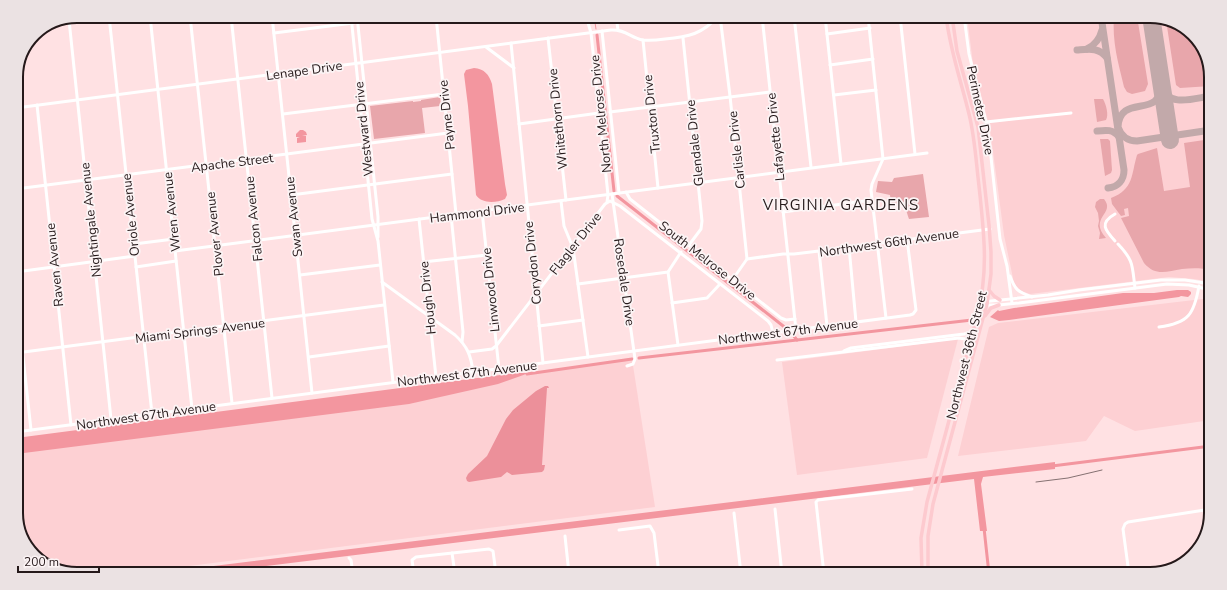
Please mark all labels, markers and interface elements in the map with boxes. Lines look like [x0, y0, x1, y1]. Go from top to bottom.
street label: North Melrose Drive [586, 54, 616, 174]
street label: Lenape Drive [265, 57, 344, 85]
street label: Perimeter Drive [962, 64, 998, 157]
street label: Whitethorn Drive [544, 67, 572, 170]
street label: Truxton Drive [639, 74, 665, 154]
street label: Payne Drive [434, 79, 460, 151]
street label: Westward Drive [350, 80, 378, 177]
street label: Lafayette Drive [762, 92, 790, 182]
street label: Glendale Drive [681, 99, 708, 187]
street label: Carlisle Drive [724, 110, 750, 190]
street label: Apache Street [190, 149, 275, 177]
street label: Nightingale Avenue [76, 162, 106, 278]
street label: Wren Avenue [159, 171, 185, 253]
street label: Oriole Avenue [118, 173, 144, 257]
street label: Falcon Avenue [241, 175, 267, 262]
street label: Swan Avenue [281, 176, 307, 258]
street label: Plover Avenue [202, 191, 228, 277]
district label: VIRGINIA GARDENS [762, 195, 919, 215]
street label: Hammond Drive [429, 198, 526, 228]
street label: Flagler Drive [546, 208, 606, 279]
street label: South Melrose Drive [655, 217, 760, 305]
street label: Corydon Drive [520, 220, 546, 305]
street label: Raven Avenue [42, 222, 68, 308]
street label: Northwest 66th Avenue [818, 224, 960, 262]
street label: Rosedale Drive [609, 237, 639, 327]
street label: Linwood Drive [478, 247, 504, 333]
street label: Hough Drive [415, 260, 441, 335]
street label: Northwest 36th Street [942, 289, 992, 421]
street label: Miami Springs Avenue [134, 314, 266, 348]
street label: Northwest 67th Avenue [717, 314, 859, 349]
street label: Northwest 67th Avenue [396, 356, 538, 391]
street label: Northwest 67th Avenue [75, 397, 217, 435]
scale bar [18, 548, 99, 574]
text: 200 m [24, 554, 59, 570]

